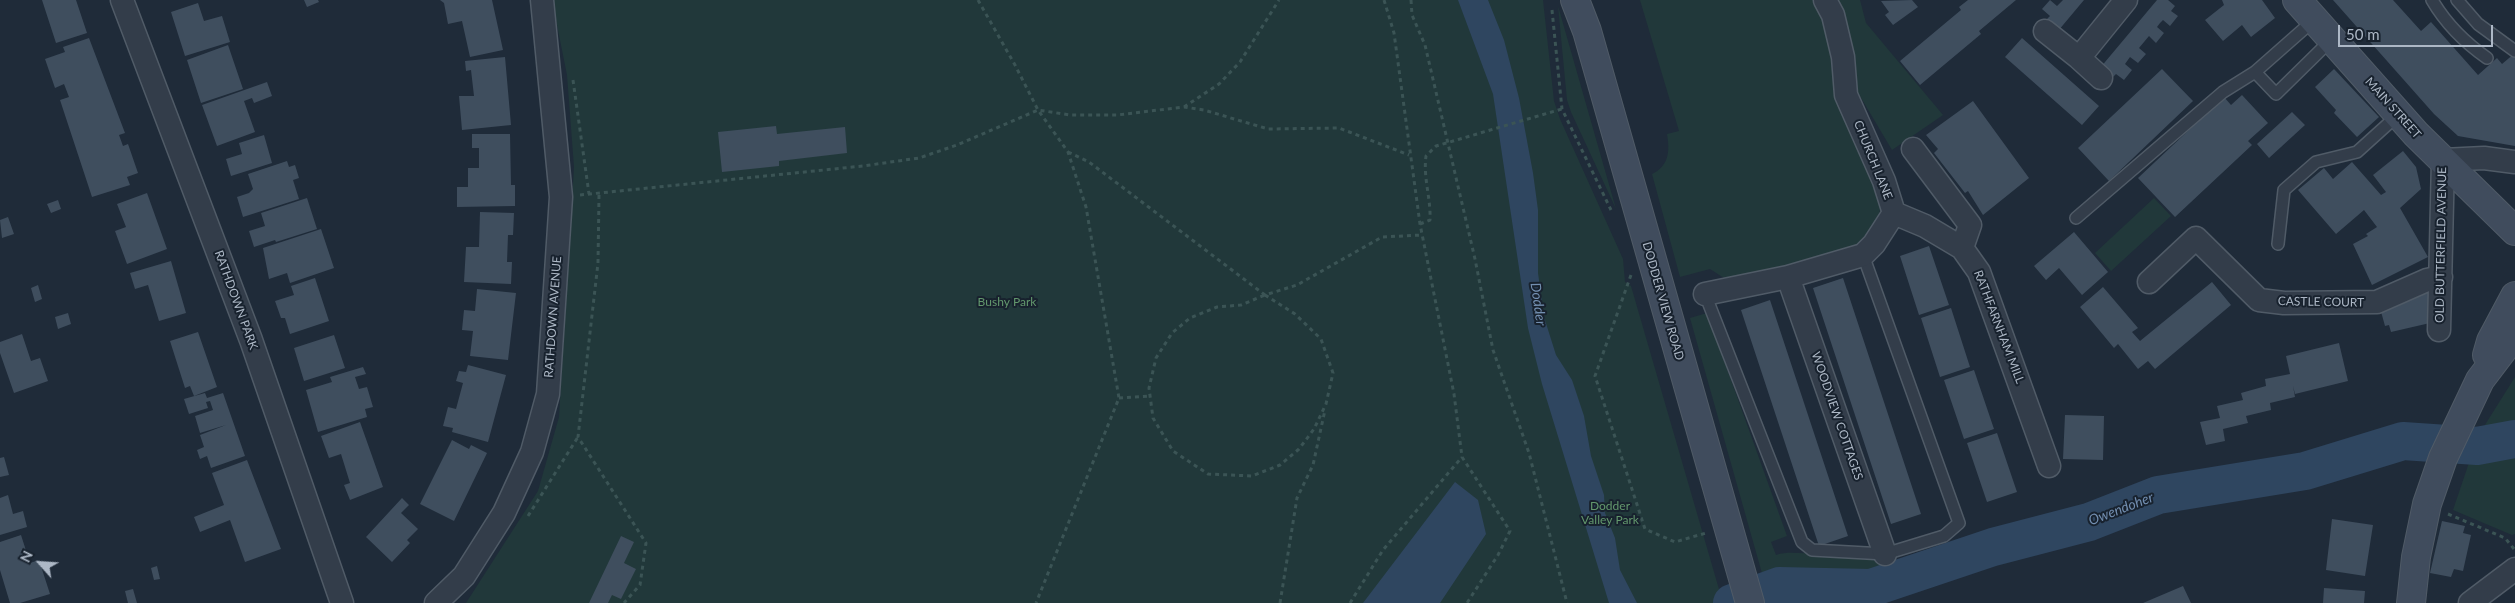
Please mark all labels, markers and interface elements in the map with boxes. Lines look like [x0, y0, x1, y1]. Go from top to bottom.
scale bar [2340, 15, 2495, 47]
text: 50 m [2346, 25, 2380, 43]
street label: MAIN STREET [2362, 75, 2424, 141]
street label: CHURCH LANE [1851, 118, 1895, 202]
street label: OLD BUTTERFIELD AVENUE [2432, 167, 2450, 323]
street label: DODDER VIEW ROAD [1639, 240, 1687, 362]
street label: RATHDOWN PARK [211, 248, 261, 352]
street label: RATHDOWN AVENUE [542, 256, 564, 378]
street label: RATHFARNHAM MILL [1971, 268, 2027, 386]
water label: Dodder [1527, 281, 1549, 327]
street label: CASTLE COURT [2278, 294, 2364, 310]
park label: Bushy Park [978, 295, 1036, 309]
street label: WOODVIEW COTTAGES [1808, 350, 1866, 482]
water label: Owendoher [2086, 489, 2156, 529]
park label: Dodder Valley Park [1581, 499, 1639, 527]
north arrow [15, 538, 65, 588]
text: N [16, 548, 36, 565]

